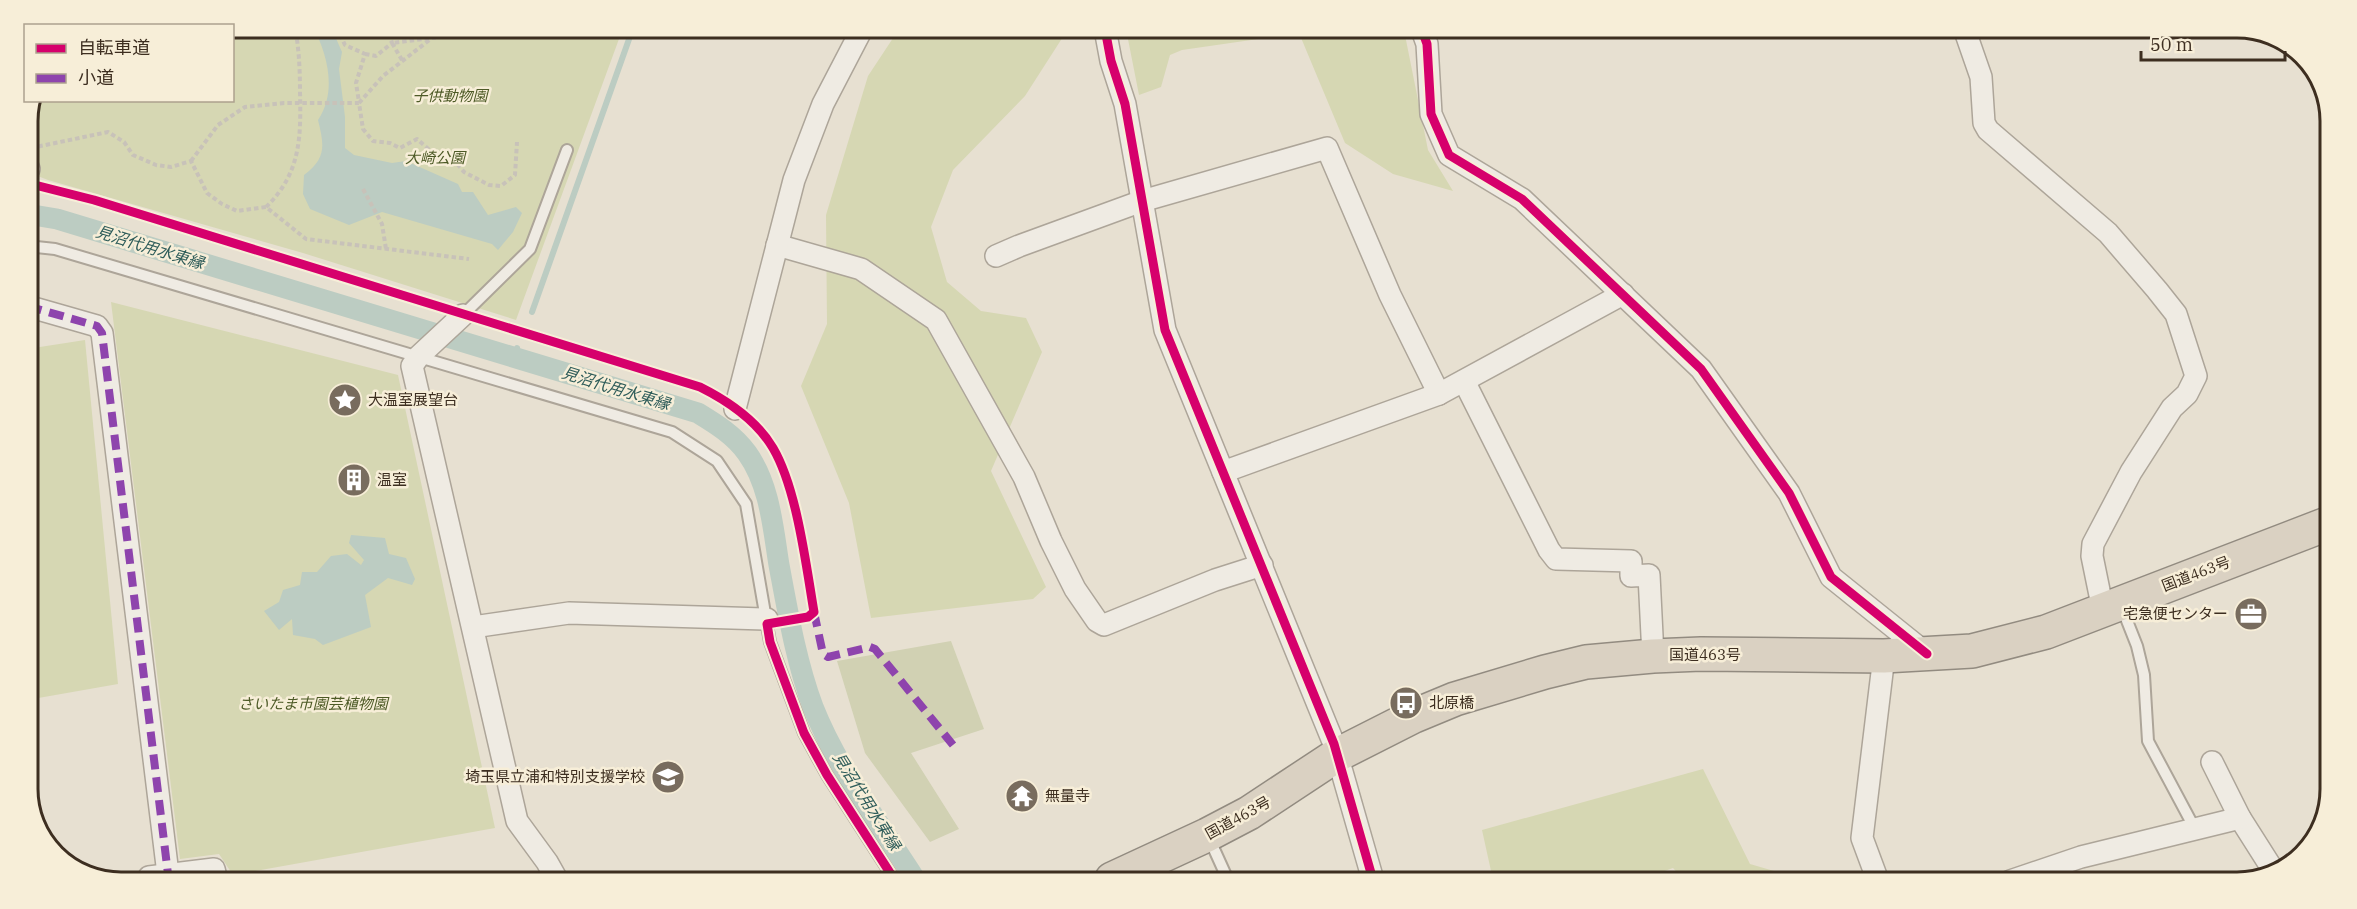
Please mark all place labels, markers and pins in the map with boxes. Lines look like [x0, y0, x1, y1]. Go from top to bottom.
place icon: 大温室展望台 [327, 382, 363, 418]
place label: 大温室展望台 [368, 390, 458, 409]
building icon: 温室 [336, 462, 372, 498]
place label: 温室 [377, 470, 407, 489]
office icon: 宅急便センター [2233, 596, 2269, 632]
place label: 宅急便センター [2123, 604, 2228, 623]
bus stop icon: 北原橋 [1388, 685, 1424, 721]
place label: 北原橋 [1429, 693, 1474, 712]
school or university icon: 埼玉県立浦和特別支援学校 [650, 759, 686, 795]
place label: 埼玉県立浦和特別支援学校 [465, 767, 645, 786]
temple icon: 無量寺 [1004, 778, 1040, 814]
place label: 無量寺 [1045, 786, 1090, 805]

